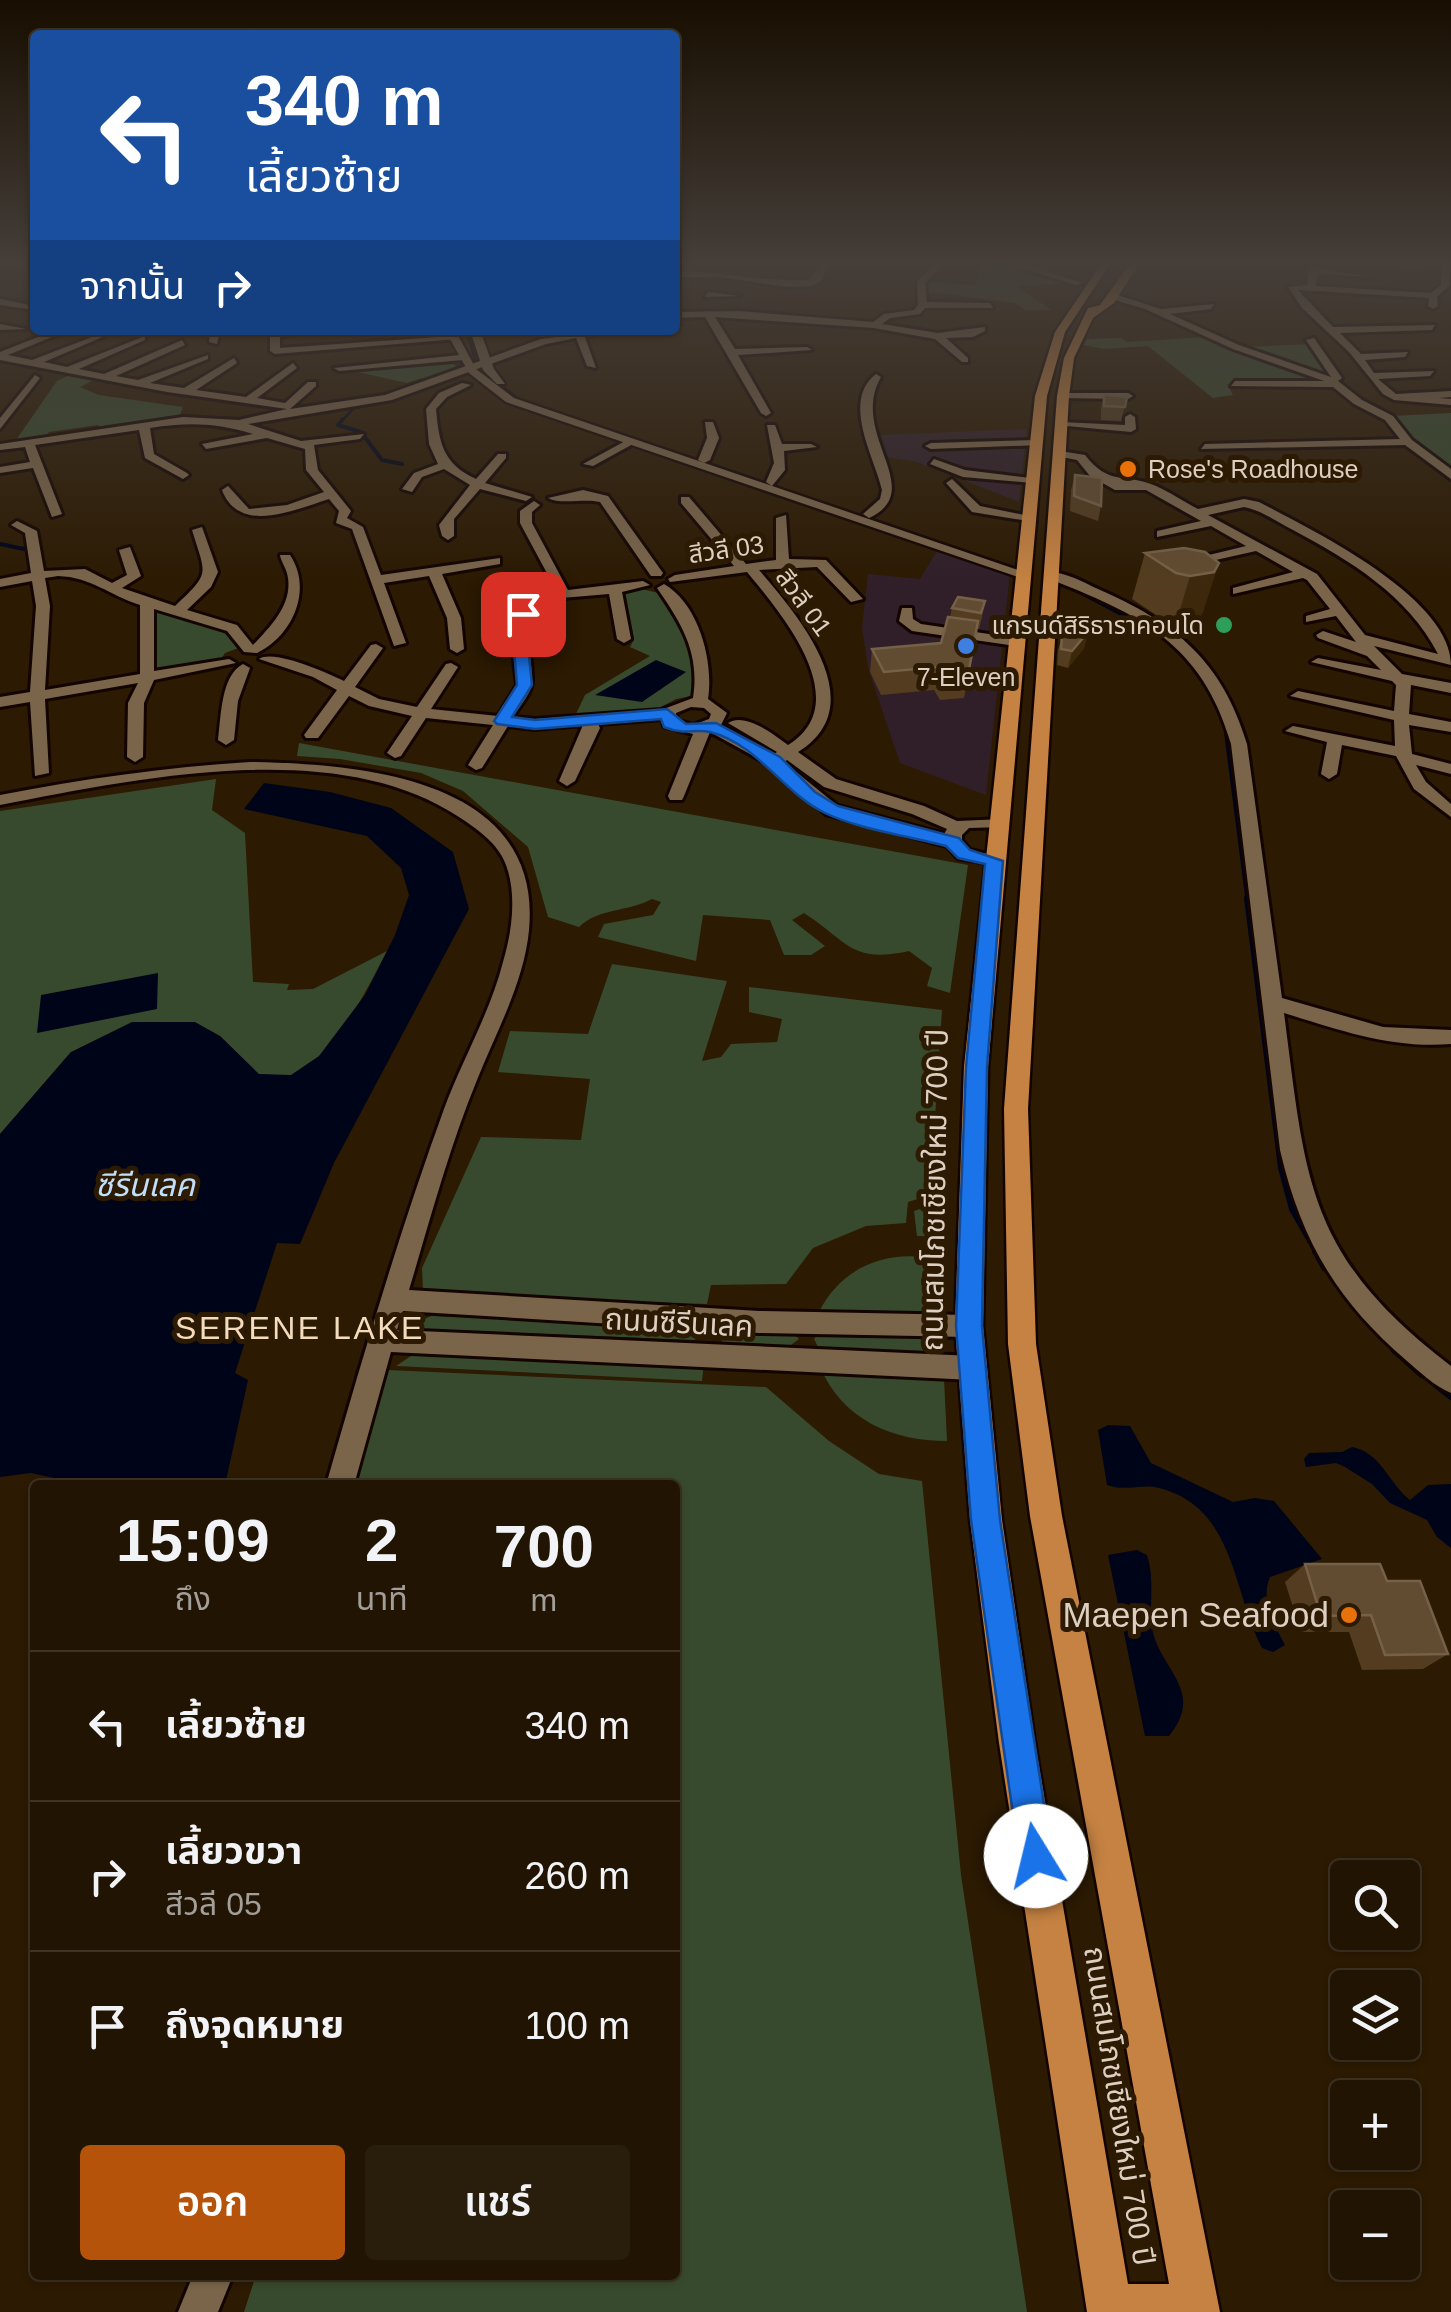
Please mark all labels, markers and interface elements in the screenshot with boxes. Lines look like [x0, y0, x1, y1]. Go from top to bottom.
text: 340 m [245, 62, 443, 140]
icon: left [80, 70, 210, 200]
text: เลี้ยวซ้าย [245, 151, 402, 202]
icon: right [205, 260, 260, 315]
text: จากนั้น [80, 265, 185, 307]
place label: Rose's Roadhouse [1148, 455, 1358, 483]
marker: Rose's Roadhouse [1117, 458, 1139, 480]
street label: สีวลี 03 [687, 530, 765, 568]
street label: สีวลี 01 [770, 563, 838, 641]
pin [481, 572, 566, 657]
icon: arrive [496, 587, 551, 642]
place label: แกรนด์สิริธาราคอนโด [991, 611, 1204, 639]
marker: แกรนด์สิริธาราคอนโด [1213, 614, 1235, 636]
marker: 7-Eleven [955, 635, 977, 657]
place label: 7-Eleven [917, 663, 1015, 691]
street label: ถนนสมโภชเชียงใหม่ 700 ปี [915, 1028, 954, 1352]
water label: ซีรีนเลค [95, 1167, 196, 1203]
street label: ถนนซีรีนเลค [604, 1302, 754, 1343]
district label: SERENE LAKE [175, 1310, 425, 1346]
text: 15:09 [116, 1507, 270, 1574]
text: 2 [365, 1507, 398, 1574]
text: 700 [494, 1513, 594, 1580]
text: ถึง [175, 1581, 211, 1617]
text: นาที [356, 1581, 408, 1617]
text: m [531, 1582, 557, 1618]
place label: Maepen Seafood [1062, 1595, 1329, 1634]
marker: Maepen Seafood [1338, 1604, 1360, 1626]
icon: left [80, 1699, 135, 1754]
text: เลี้ยวซ้าย [165, 1704, 307, 1746]
text: 340 m [524, 1705, 630, 1747]
position arrow [984, 1804, 1088, 1908]
text: เลี้ยวขวา [165, 1830, 302, 1872]
icon: right [80, 1849, 135, 1904]
text: 260 m [524, 1855, 630, 1897]
map controls [1330, 1860, 1420, 2280]
button: search [1330, 1860, 1420, 1950]
text: สีวลี 05 [165, 1886, 262, 1922]
street label: ถนนสมโภชเชียงใหม่ 700 ปี [1078, 1944, 1161, 2268]
button: layers [1330, 1970, 1420, 2060]
icon: arrive [80, 1999, 135, 2054]
text: ถึงจุดหมาย [165, 2004, 344, 2046]
text: 100 m [524, 2005, 630, 2047]
button: + [1330, 2080, 1420, 2170]
button: ออก [80, 2145, 345, 2260]
button: แชร์ [365, 2145, 630, 2260]
button: − [1330, 2190, 1420, 2280]

